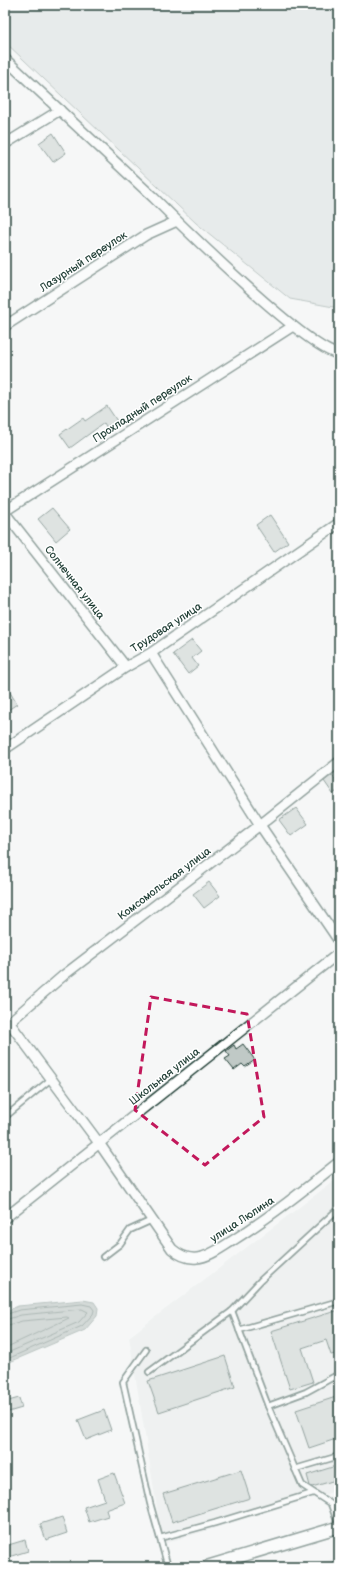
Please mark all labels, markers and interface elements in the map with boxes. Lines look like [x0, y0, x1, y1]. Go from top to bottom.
street label: Лазурный переулок [36, 228, 129, 295]
street label: Прохладный переулок [90, 371, 194, 445]
street label: Солнечная улица [42, 543, 108, 622]
street label: Трудовая улица [128, 599, 205, 655]
street label: Комсомольская улица [115, 844, 214, 923]
street label: Школьная улица [126, 1045, 203, 1108]
street label: улица Люлина [208, 1194, 277, 1245]

